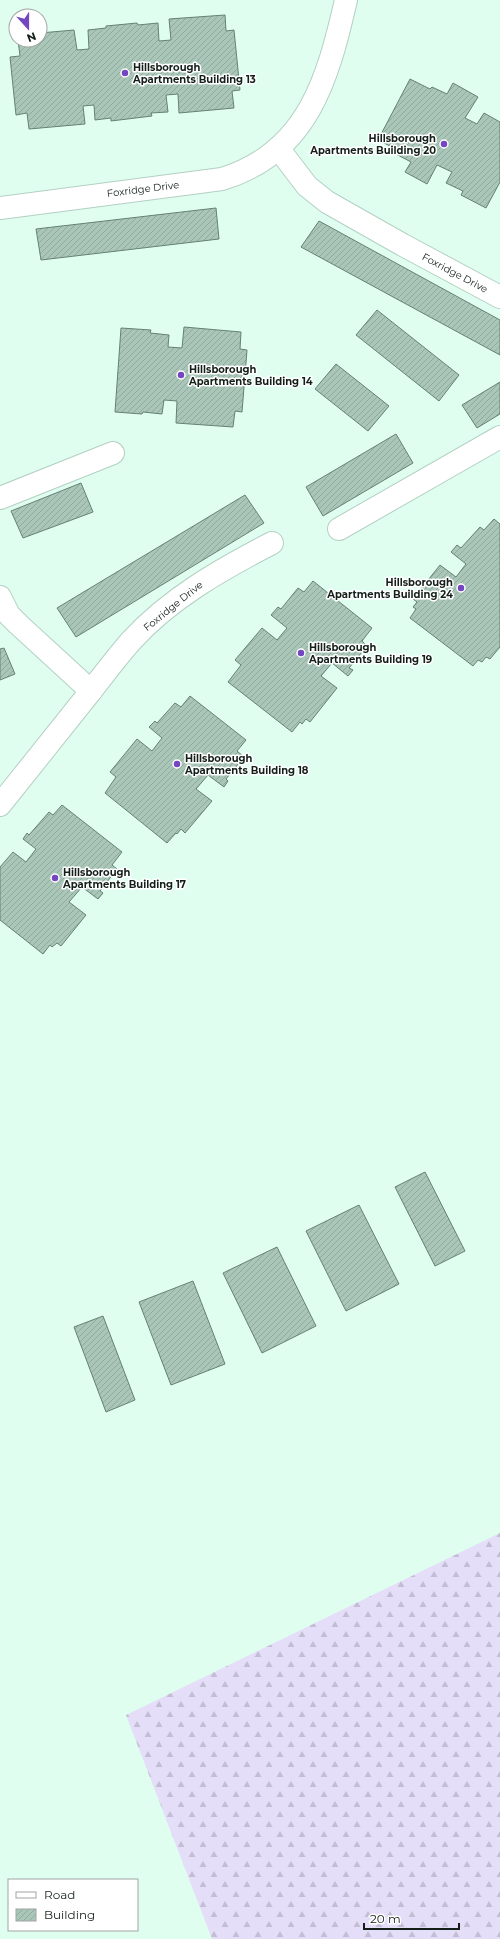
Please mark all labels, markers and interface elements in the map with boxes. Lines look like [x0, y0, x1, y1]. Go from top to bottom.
north arrow [8, 8, 48, 48]
text: N [25, 29, 38, 45]
place label: Hillsborough Apartments Building 13 [132, 61, 256, 86]
marker: Hillsborough Apartments Building 13 [120, 68, 130, 78]
place label: Hillsborough Apartments Building 20 [309, 132, 436, 157]
marker: Hillsborough Apartments Building 20 [439, 139, 449, 149]
street label: Foxridge Drive [106, 178, 180, 200]
street label: Foxridge Drive [420, 250, 490, 296]
place label: Hillsborough Apartments Building 14 [188, 363, 313, 388]
marker: Hillsborough Apartments Building 14 [176, 370, 186, 380]
place label: Hillsborough Apartments Building 24 [326, 576, 453, 601]
street label: Foxridge Drive [141, 578, 205, 634]
marker: Hillsborough Apartments Building 24 [456, 583, 466, 593]
place label: Hillsborough Apartments Building 19 [308, 641, 432, 666]
marker: Hillsborough Apartments Building 19 [296, 648, 306, 658]
place label: Hillsborough Apartments Building 18 [184, 752, 309, 777]
marker: Hillsborough Apartments Building 18 [172, 759, 182, 769]
place label: Hillsborough Apartments Building 17 [62, 866, 186, 891]
marker: Hillsborough Apartments Building 17 [50, 873, 60, 883]
legend [8, 1879, 138, 1931]
text: Road [44, 1887, 75, 1902]
scale bar [364, 1905, 459, 1931]
text: Building [44, 1907, 95, 1922]
text: 20 m [370, 1911, 401, 1926]

